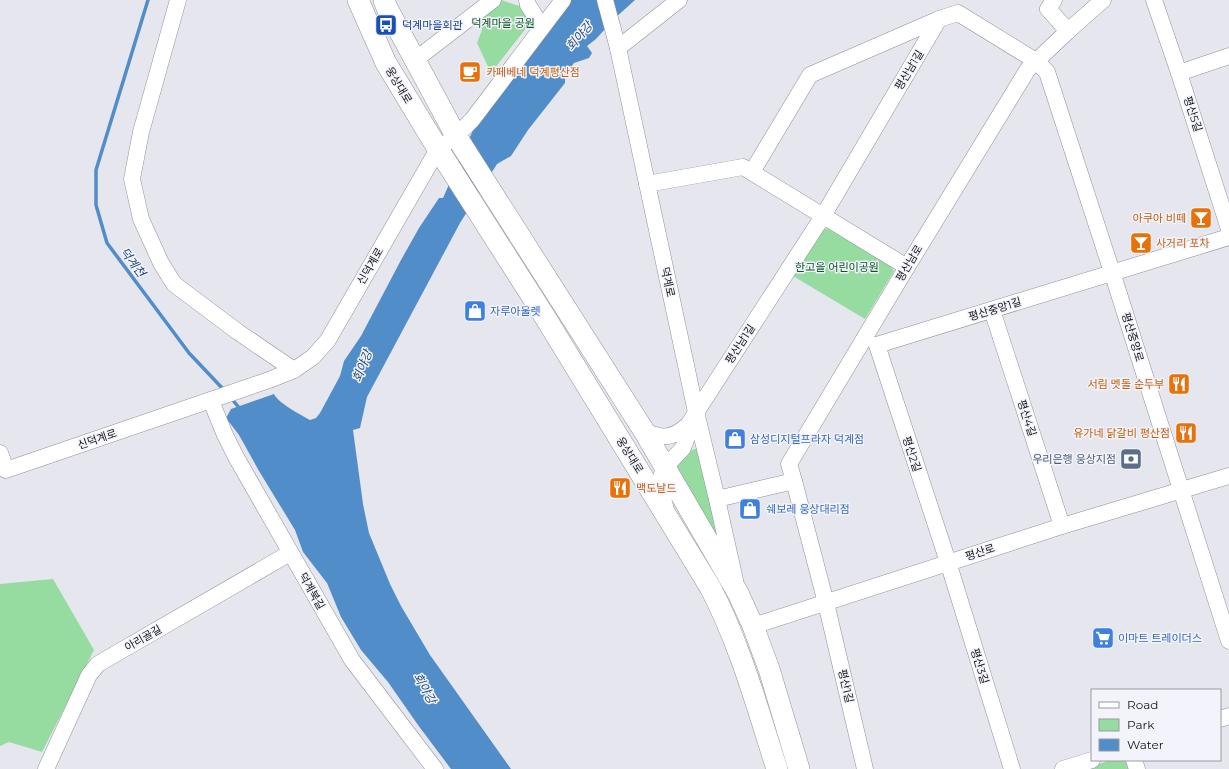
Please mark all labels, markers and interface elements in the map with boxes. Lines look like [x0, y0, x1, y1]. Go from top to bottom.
bus stop icon: 덕계마을회관 [373, 12, 399, 38]
park label: 덕계마을 공원 [471, 16, 535, 30]
water label: 회야강 [563, 17, 597, 54]
place label: 덕계마을회관 [402, 18, 463, 32]
street label: 평산남1길 [892, 47, 926, 93]
cafe icon: 카페베네 덕계평산점 [457, 59, 483, 85]
street label: 웅상대로 [383, 64, 415, 106]
place label: 카페베네 덕계평산점 [486, 65, 580, 79]
street label: 평산5길 [1181, 94, 1205, 134]
bar icon: 아쿠아 비떼 [1188, 205, 1214, 231]
place label: 아쿠아 비떼 [1133, 211, 1186, 225]
bar icon: 사거리 포차 [1128, 230, 1154, 256]
place label: 사거리 포차 [1156, 236, 1209, 250]
street label: 평산남로 [893, 242, 925, 284]
water label: 덕계천 [117, 244, 150, 281]
street label: 신덕계로 [354, 245, 386, 287]
park label: 한고을 어린이공원 [795, 260, 879, 274]
street label: 덕계로 [658, 266, 678, 298]
street label: 평산중앙1길 [967, 294, 1023, 324]
shop icon: 자루아울렛 [462, 298, 488, 324]
place label: 자루아울렛 [490, 304, 541, 318]
street label: 평산중앙로 [1119, 311, 1147, 363]
street label: 평산남1길 [722, 322, 758, 366]
water label: 회야강 [349, 346, 376, 384]
restaurant icon: 서림 멧돌 순두부 [1166, 371, 1192, 397]
place label: 서림 멧돌 순두부 [1087, 377, 1164, 391]
street label: 평산4길 [1015, 398, 1039, 438]
restaurant icon: 유가네 닭갈비 평산점 [1173, 420, 1199, 446]
street label: 신덕계로 [76, 426, 118, 452]
shop icon: 삼성디지털프라자 덕계점 [722, 426, 748, 452]
place label: 유가네 닭갈비 평산점 [1073, 426, 1170, 440]
place label: 삼성디지털프라자 덕계점 [750, 432, 864, 446]
street label: 웅상대로 [613, 434, 647, 476]
street label: 평산2길 [900, 434, 924, 474]
bank icon: 우리은행 웅상지점 [1118, 446, 1144, 472]
place label: 우리은행 웅상지점 [1032, 452, 1116, 466]
restaurant icon: 맥도날드 [607, 475, 633, 501]
place label: 맥도날드 [636, 481, 676, 495]
shop icon: 쉐보레 웅상대리점 [737, 496, 763, 522]
place label: 쉐보레 웅상대리점 [766, 502, 850, 516]
street label: 평산로 [963, 541, 997, 563]
street label: 덕계북길 [296, 570, 328, 612]
street label: 아리골길 [122, 622, 164, 654]
supermarket icon: 이마트 트레이더스 [1090, 625, 1116, 651]
place label: 이마트 트레이더스 [1118, 631, 1202, 645]
street label: 평산3길 [968, 646, 992, 686]
street label: 평산1길 [835, 668, 857, 704]
water label: 회야강 [410, 670, 441, 708]
legend [1091, 689, 1221, 761]
text: Road [1127, 697, 1158, 712]
text: Park [1127, 717, 1155, 732]
text: Water [1127, 737, 1164, 752]

